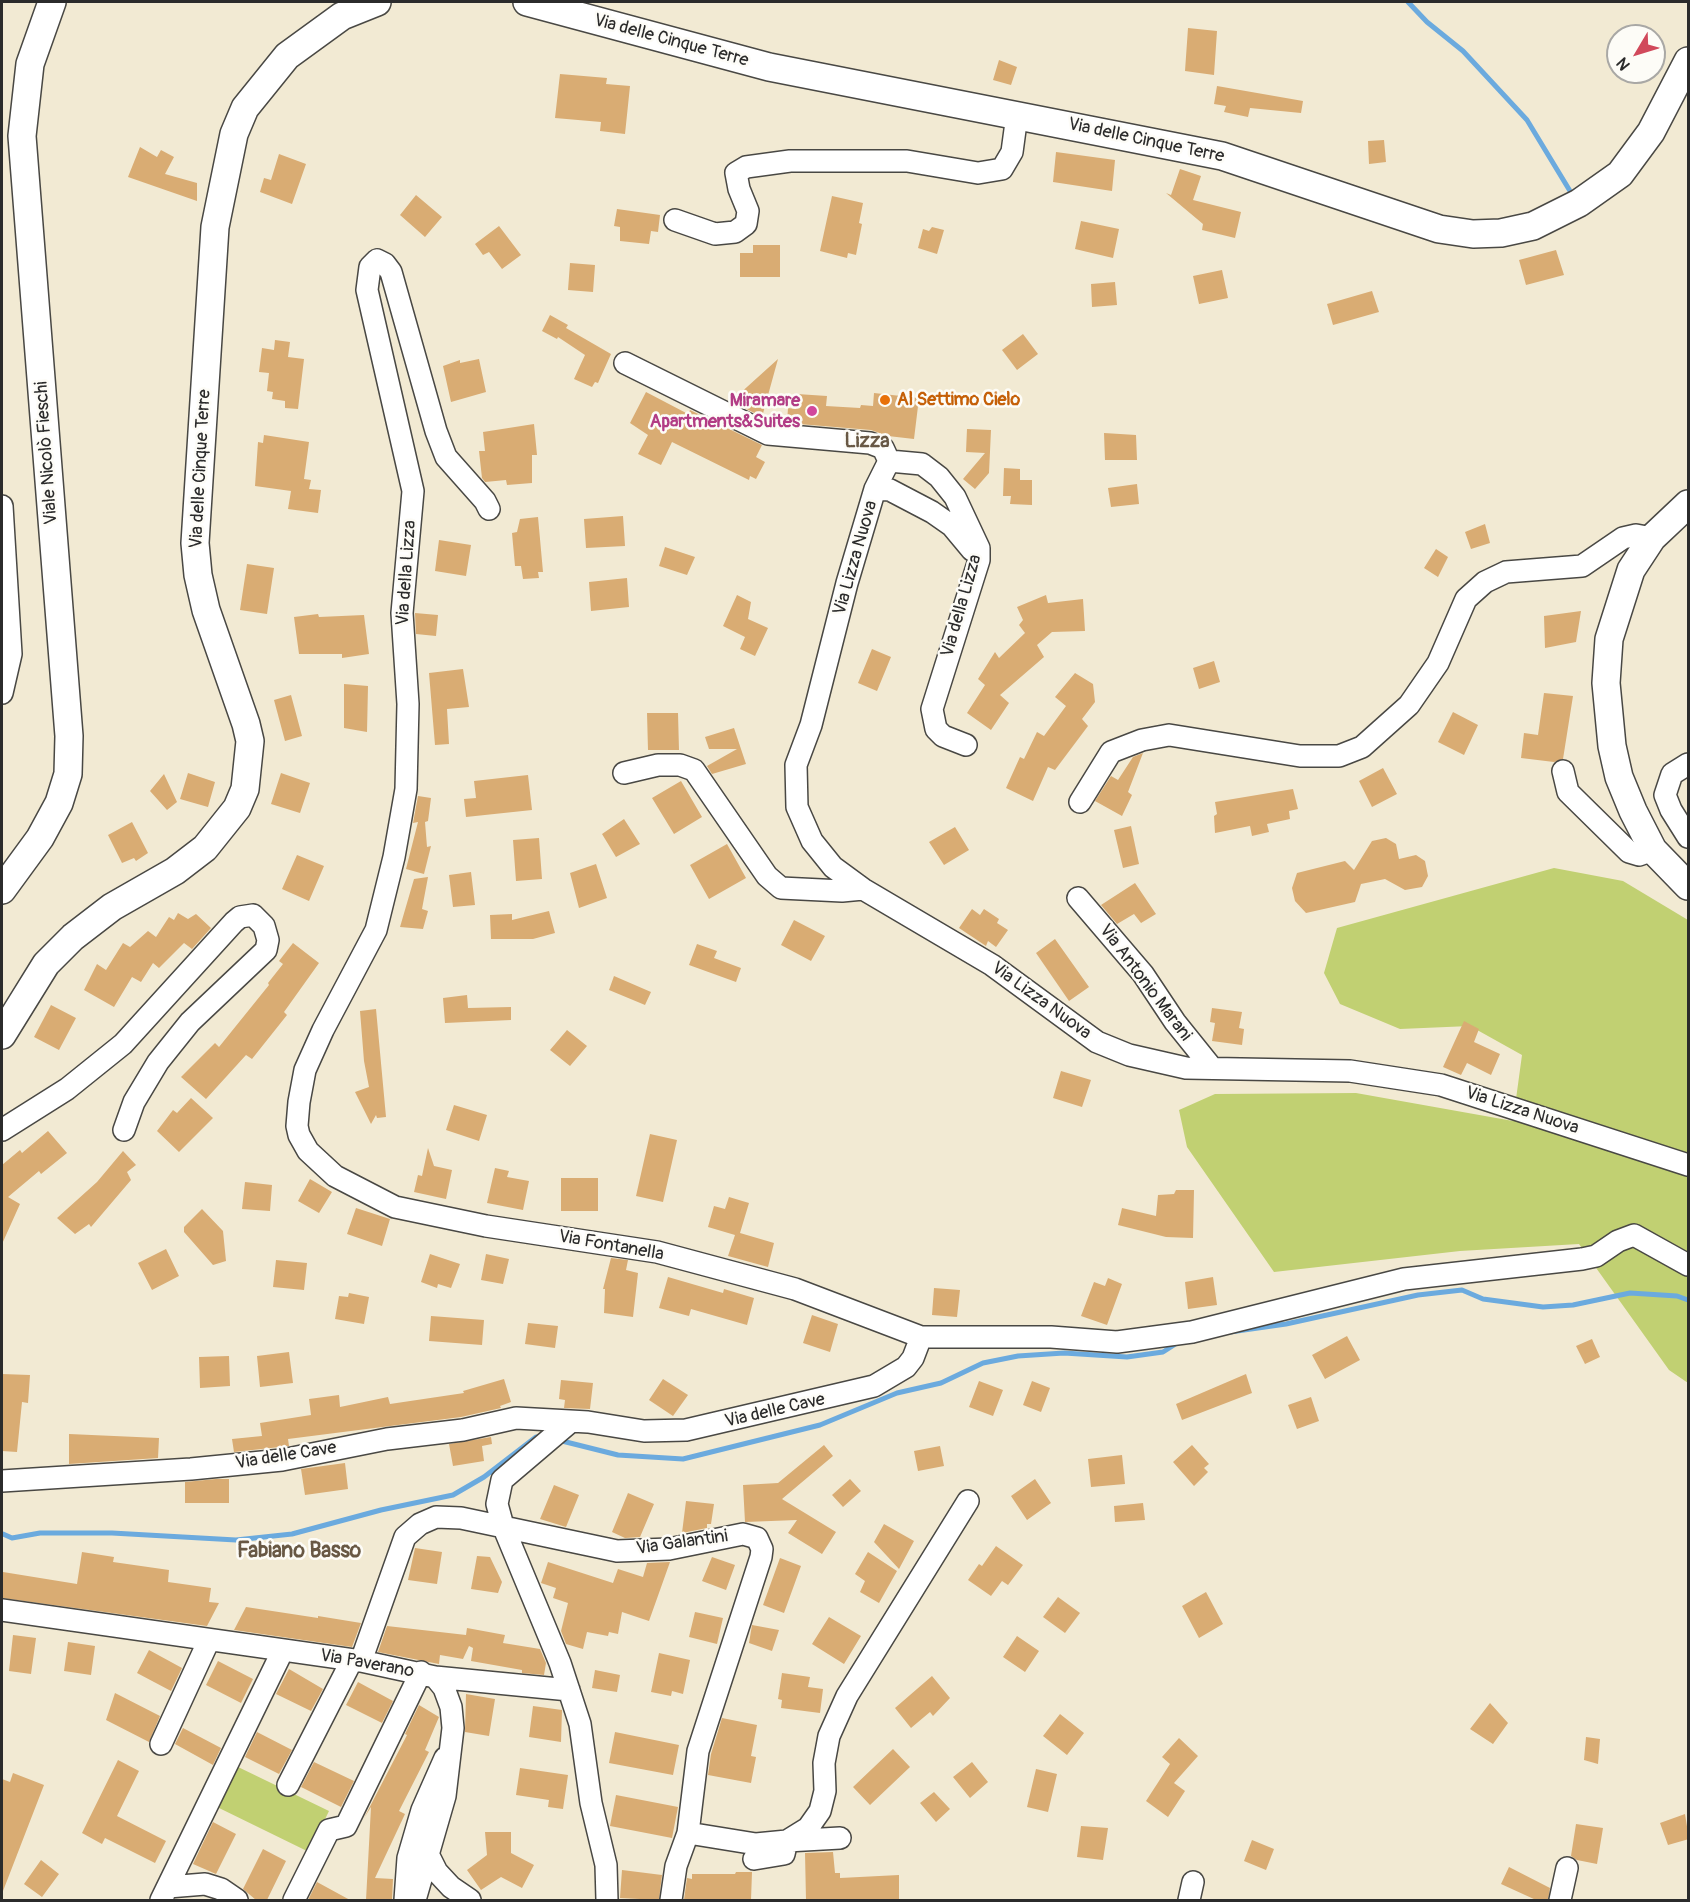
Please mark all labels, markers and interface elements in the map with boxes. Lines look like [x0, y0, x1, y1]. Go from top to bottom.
street label: Via delle Cinque Terre [591, 10, 751, 72]
north arrow [1606, 24, 1666, 84]
text: N [1612, 53, 1635, 74]
street label: Via delle Cinque Terre [1066, 114, 1226, 168]
street label: Viale Nicolò Fieschi [31, 381, 63, 525]
street label: Via delle Cinque Terre [186, 389, 216, 549]
place label: Al Settimo Cielo [897, 389, 1020, 411]
place label: Miramare Apartments&Suites [650, 390, 800, 432]
marker: Al Settimo Cielo [878, 393, 892, 407]
marker: Miramare Apartments&Suites [805, 404, 819, 418]
district label: Lizza [845, 430, 889, 454]
street label: Via Lizza Nuova [829, 498, 883, 618]
street label: Via della Lizza [393, 520, 421, 626]
street label: Via della Lizza [937, 552, 987, 660]
street label: Via Antonio Marani [1094, 920, 1196, 1046]
street label: Via Lizza Nuova [987, 958, 1095, 1044]
street label: Via Lizza Nuova [1463, 1082, 1581, 1140]
street label: Via Fontanella [557, 1226, 665, 1266]
street label: Via delle Cave [723, 1389, 827, 1433]
street label: Via delle Cave [234, 1437, 338, 1475]
street label: Via Galantini [635, 1526, 729, 1560]
district label: Fabiano Basso [237, 1539, 361, 1565]
street label: Via Paverano [318, 1645, 416, 1683]

